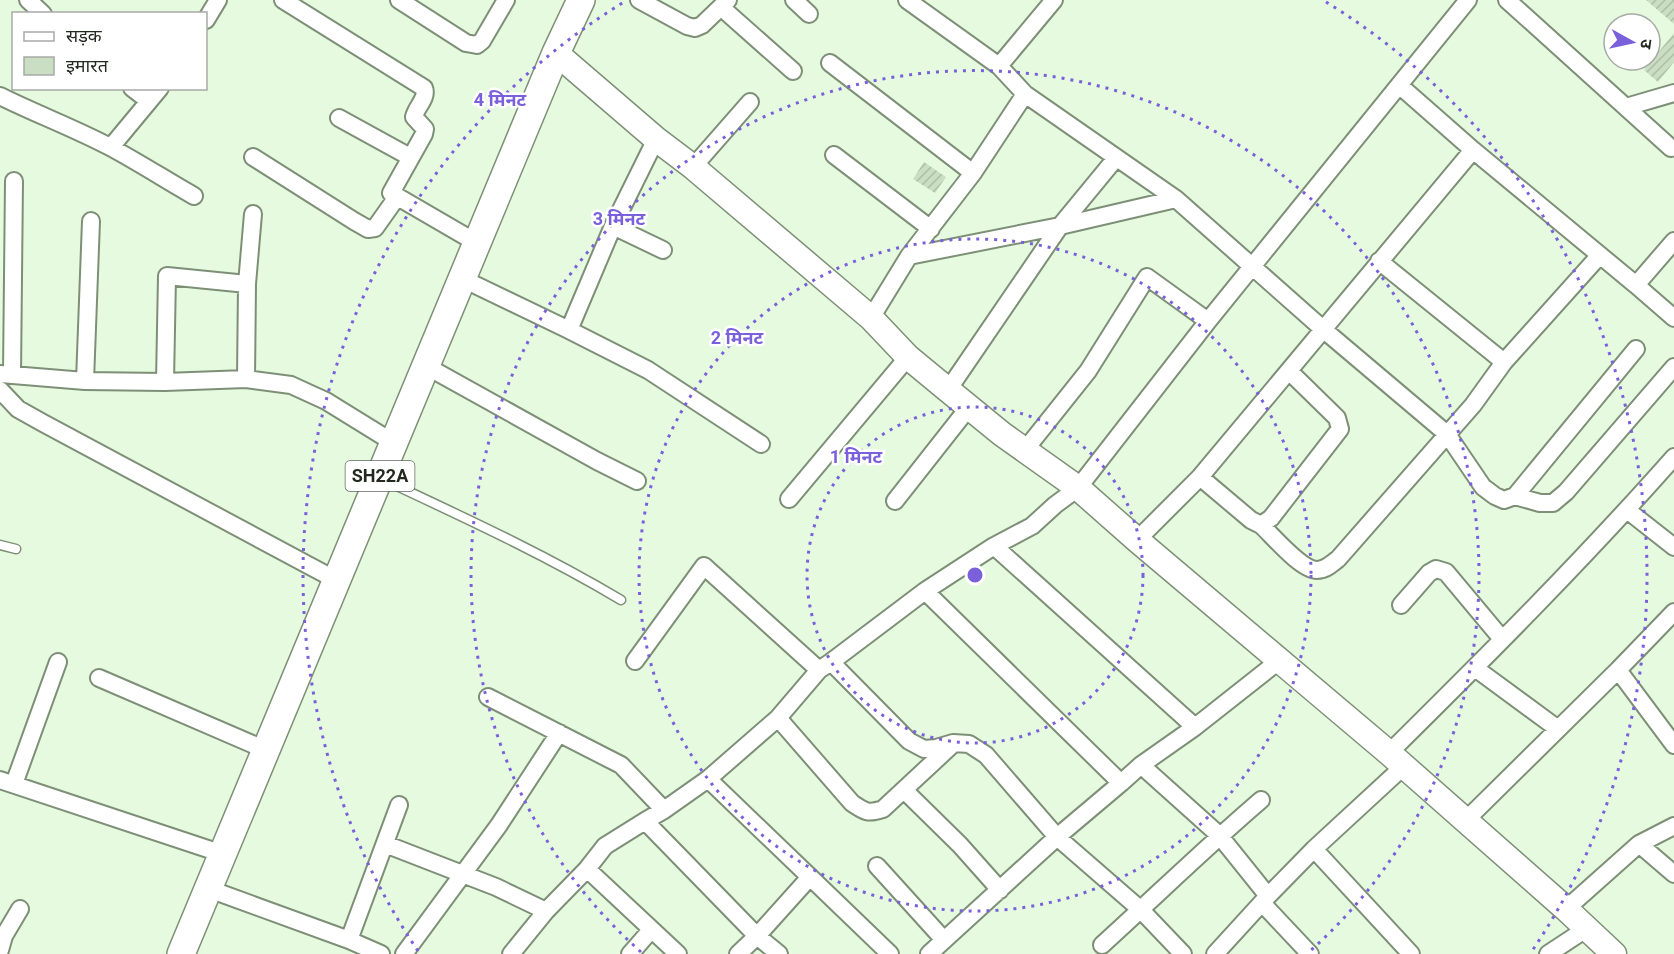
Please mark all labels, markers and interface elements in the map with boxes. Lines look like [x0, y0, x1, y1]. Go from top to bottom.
legend [12, 12, 207, 90]
north arrow [1602, 12, 1662, 72]
text: सड़क [66, 25, 103, 46]
text: उ [1636, 38, 1656, 51]
text: इमारत [66, 55, 109, 76]
text: 4 मिनट [474, 89, 527, 110]
text: 3 मिनट [593, 208, 646, 229]
text: 2 मिनट [711, 327, 764, 348]
text: 1 मिनट [830, 446, 883, 467]
road number: SH22A [346, 461, 415, 491]
centre of rings [965, 565, 985, 585]

